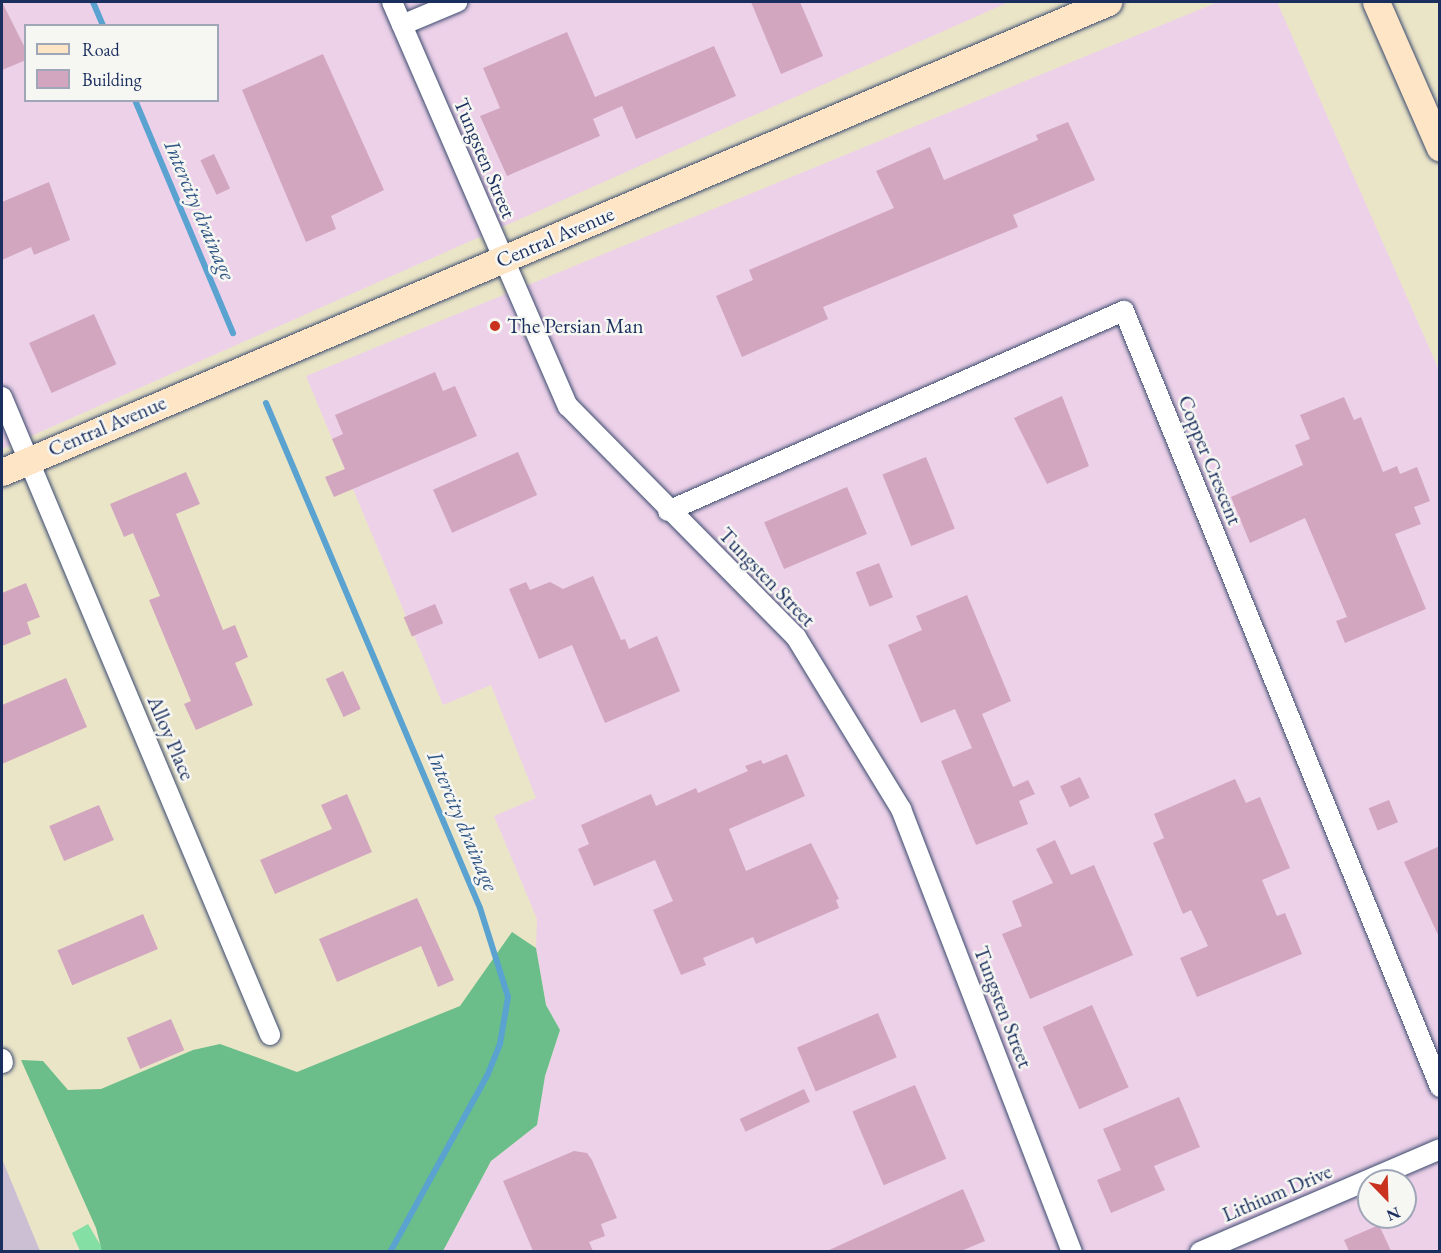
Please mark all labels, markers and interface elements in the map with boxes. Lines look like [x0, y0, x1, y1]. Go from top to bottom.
legend [24, 24, 219, 102]
text: Road [82, 38, 120, 61]
text: Building [82, 68, 142, 91]
street label: Tungsten Street [448, 94, 522, 222]
water label: Intercity drainage [159, 136, 241, 284]
street label: Central Avenue [492, 201, 618, 273]
place label: The Persian Man [507, 313, 644, 339]
marker: The Persian Man [488, 319, 502, 333]
street label: Central Avenue [44, 390, 170, 462]
street label: Copper Crescent [1173, 392, 1247, 528]
street label: Tungsten Street [713, 522, 821, 632]
street label: Alloy Place [142, 692, 200, 784]
water label: Intercity drainage [422, 747, 504, 895]
street label: Tungsten Street [968, 943, 1038, 1071]
street label: Lithium Drive [1218, 1159, 1336, 1227]
north arrow [1357, 1169, 1417, 1229]
text: N [1383, 1202, 1404, 1226]

